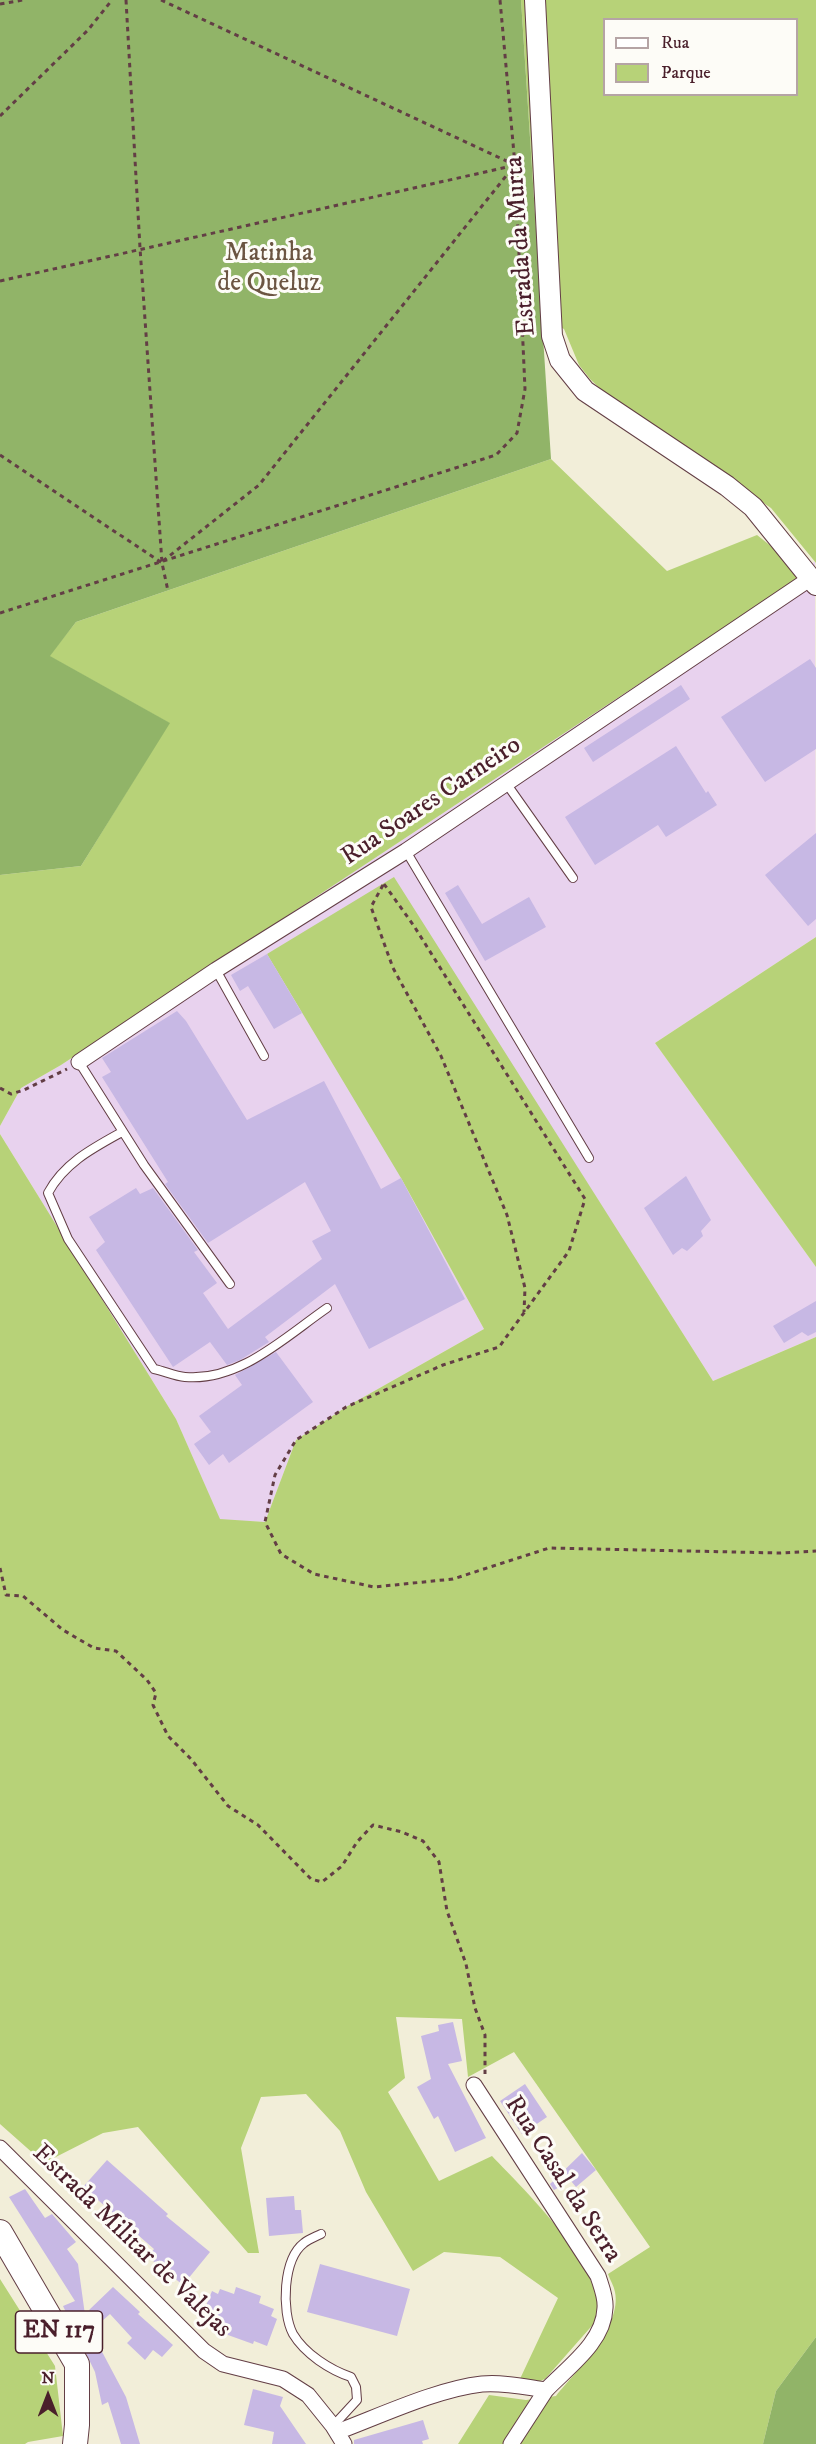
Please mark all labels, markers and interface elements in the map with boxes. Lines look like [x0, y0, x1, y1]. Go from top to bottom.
legend [603, 18, 798, 96]
text: Rua [661, 32, 689, 54]
text: Parque [661, 62, 711, 84]
street label: Estrada da Murta [500, 155, 544, 337]
park label: Matinha de Queluz [217, 239, 321, 300]
street label: Rua Soares Carneiro [336, 730, 528, 874]
street label: Rua Casal da Serra [497, 2091, 627, 2269]
street label: Estrada Militar de Valejas [25, 2139, 237, 2345]
road number: EN 117 [16, 2311, 103, 2353]
north arrow [18, 2366, 78, 2426]
text: N [41, 2368, 55, 2388]

